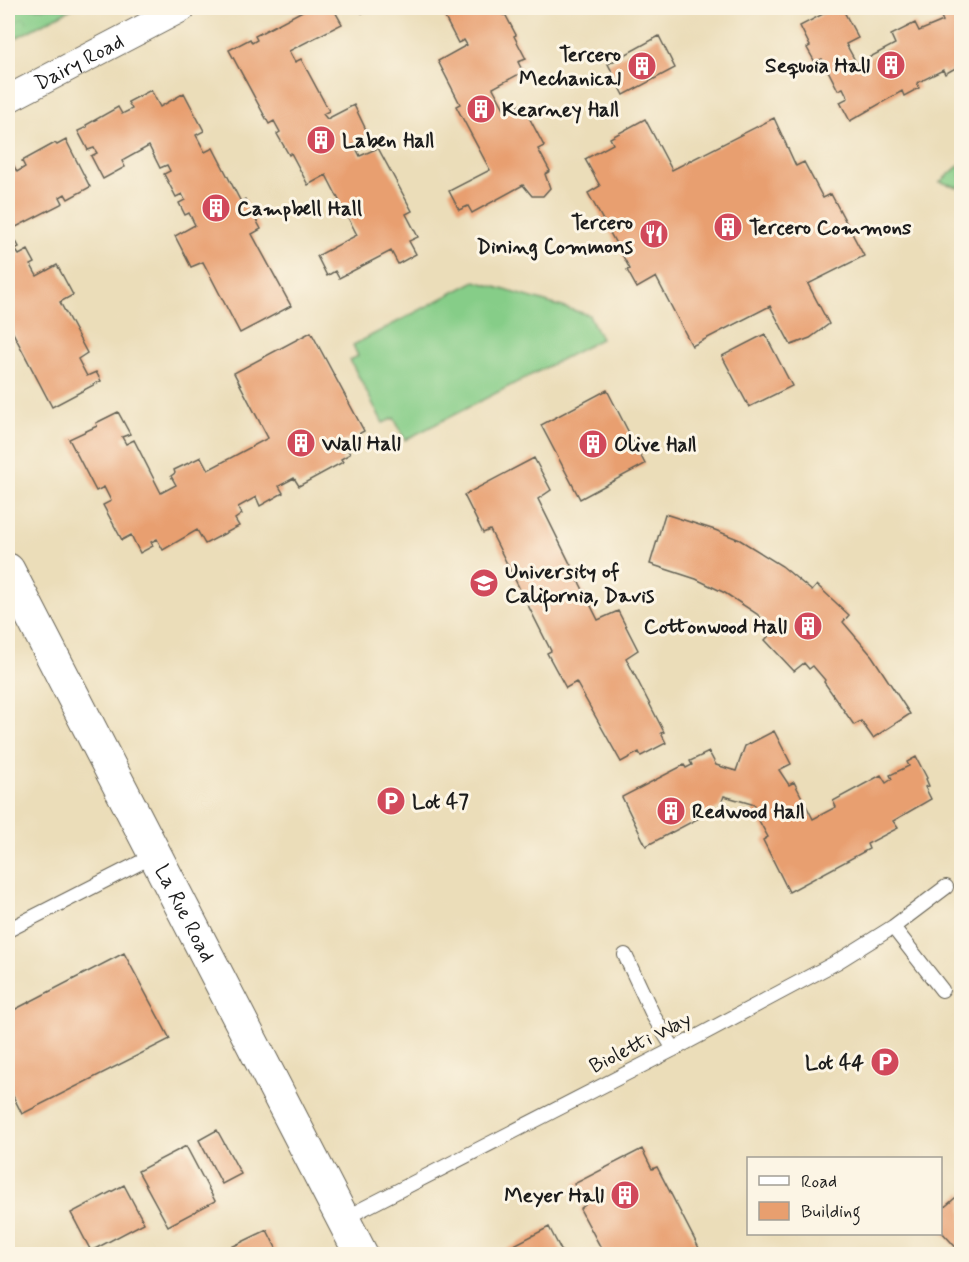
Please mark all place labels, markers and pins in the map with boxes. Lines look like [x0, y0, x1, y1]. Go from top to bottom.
place label: Tercero Mechanical [519, 41, 621, 93]
building icon: Sequoia Hall [875, 49, 907, 81]
building icon: Tercero Mechanical [626, 50, 658, 82]
place label: Sequoia Hall [765, 52, 870, 80]
building icon: Kearney Hall [465, 93, 497, 125]
place label: Kearney Hall [502, 96, 619, 124]
building icon: Laben Hall [305, 124, 337, 156]
place label: Laben Hall [342, 127, 435, 155]
building icon: Campbell Hall [200, 192, 232, 224]
place label: Campbell Hall [237, 195, 362, 223]
place label: Tercero Dining Commons [476, 209, 634, 261]
building icon: Tercero Commons [712, 211, 744, 243]
place label: Tercero Commons [749, 214, 912, 242]
restaurant icon: Tercero Dining Commons [638, 218, 670, 250]
building icon: Wall Hall [285, 427, 317, 459]
building icon: Olive Hall [577, 428, 609, 460]
place label: Wall Hall [321, 430, 401, 458]
place label: Olive Hall [614, 431, 697, 459]
place label: University of California, Davis [505, 558, 655, 612]
school or university icon: University of California, Davis [468, 567, 500, 599]
building icon: Cottonwood Hall [792, 610, 824, 642]
place label: Cottonwood Hall [644, 613, 787, 641]
parking icon: Lot 47 [375, 785, 407, 817]
place label: Lot 47 [412, 788, 469, 816]
building icon: Redwood Hall [655, 795, 687, 827]
place label: Redwood Hall [692, 798, 805, 826]
parking icon: Lot 44 [869, 1046, 901, 1078]
place label: Lot 44 [805, 1049, 864, 1077]
building icon: Meyer Hall [609, 1179, 641, 1211]
place label: Meyer Hall [504, 1182, 604, 1210]

